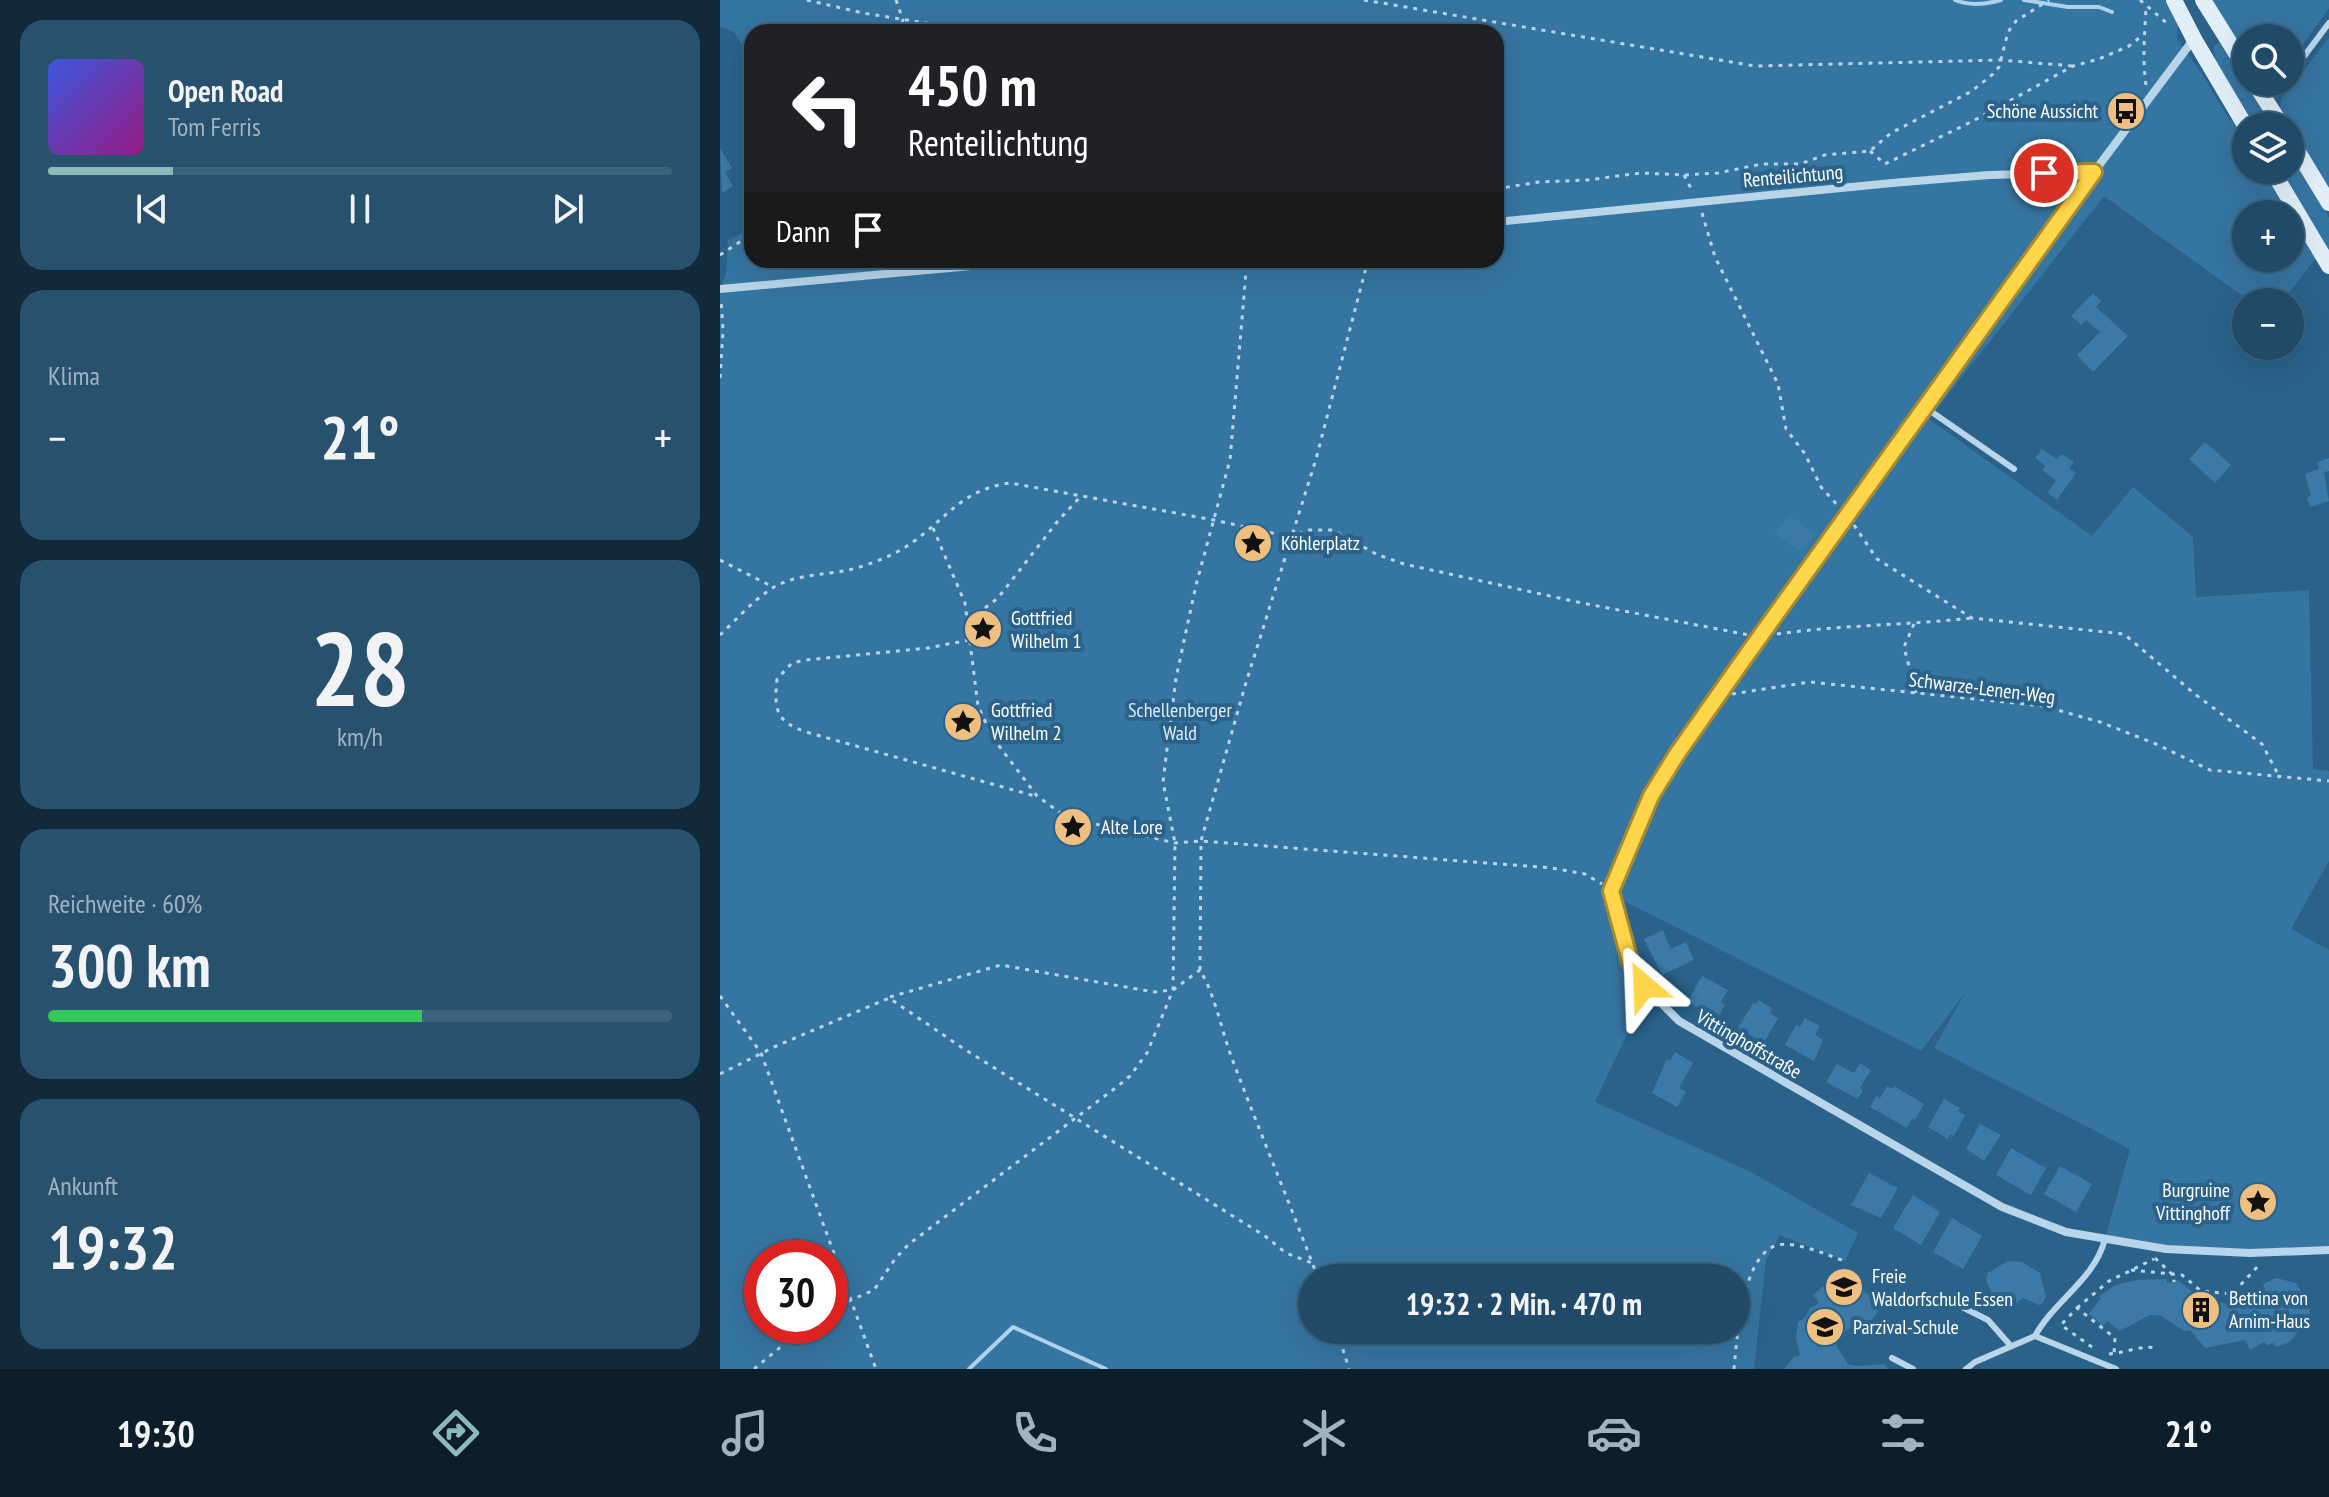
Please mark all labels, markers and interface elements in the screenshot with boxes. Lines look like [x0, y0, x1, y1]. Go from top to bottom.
map controls [2232, 24, 2304, 360]
button: search [2232, 24, 2304, 96]
text: 450 m [908, 49, 1037, 121]
icon: left [776, 56, 880, 160]
text: Open Road [168, 71, 283, 110]
bus stop icon: Schöne Aussicht [2105, 90, 2147, 132]
place label: Schöne Aussicht [1987, 98, 2098, 124]
text: Tom Ferris [168, 110, 261, 143]
button: layers [2232, 112, 2304, 184]
text: Renteilichtung [908, 119, 1089, 166]
pin [2010, 139, 2078, 207]
icon: arrive [2022, 151, 2066, 195]
street label: Renteilichtung [1742, 159, 1844, 193]
icon: previous [130, 187, 174, 231]
icon: pause [338, 187, 382, 231]
icon: next [546, 187, 590, 231]
button: + [2232, 200, 2304, 272]
icon: arrive [846, 208, 890, 252]
text: Dann [776, 211, 830, 250]
button: − [2232, 288, 2304, 360]
text: Klima [48, 359, 100, 392]
text: 21° [320, 398, 400, 476]
text: − [48, 409, 66, 466]
text: + [654, 409, 672, 466]
place icon: Köhlerplatz [1232, 522, 1274, 564]
place label: Köhlerplatz [1281, 530, 1360, 556]
text: 28 [310, 600, 410, 735]
place label: Gottfried Wilhelm 1 [1011, 605, 1081, 654]
place icon: Gottfried Wilhelm 1 [962, 608, 1004, 650]
street label: Schwarze-Lenen-Weg [1907, 666, 2057, 710]
place label: Gottfried Wilhelm 2 [991, 697, 1061, 746]
park label: Schellenberger Wald [1128, 697, 1232, 746]
place icon: Gottfried Wilhelm 2 [942, 701, 984, 743]
text: km/h [337, 720, 383, 753]
place icon: Alte Lore [1052, 806, 1094, 848]
place label: Alte Lore [1101, 814, 1163, 840]
text: Reichweite · 60% [48, 887, 202, 920]
text: 300 km [48, 926, 211, 1004]
position arrow [1602, 944, 1686, 1028]
street label: Vittinghoffstraße [1691, 1003, 1806, 1085]
text: Ankunft [48, 1169, 118, 1202]
place label: Burgruine Vittinghoff [2155, 1177, 2231, 1226]
place icon: Burgruine Vittinghoff [2237, 1181, 2279, 1223]
text: 19:32 [48, 1208, 178, 1286]
speed limit sign: 30 [744, 1240, 848, 1344]
place label: Freie Waldorfschule Essen [1872, 1263, 2013, 1312]
school or university icon: Freie Waldorfschule Essen [1823, 1266, 1865, 1308]
text: 19:32 · 2 Min. · 470 m [1406, 1284, 1642, 1323]
place label: Bettina von Arnim-Haus [2229, 1285, 2310, 1334]
building icon: Bettina von Arnim-Haus [2180, 1289, 2222, 1331]
school or university icon: Parzival-Schule [1804, 1306, 1846, 1348]
place label: Parzival-Schule [1853, 1314, 1959, 1340]
icon: directions [428, 1405, 484, 1461]
icon: music [717, 1405, 773, 1461]
icon: phone [1007, 1405, 1063, 1461]
icon: climate [1296, 1405, 1352, 1461]
icon: car [1586, 1405, 1642, 1461]
icon: filters [1875, 1405, 1931, 1461]
text: 19:30 [117, 1410, 195, 1457]
text: 21° [2165, 1410, 2212, 1457]

